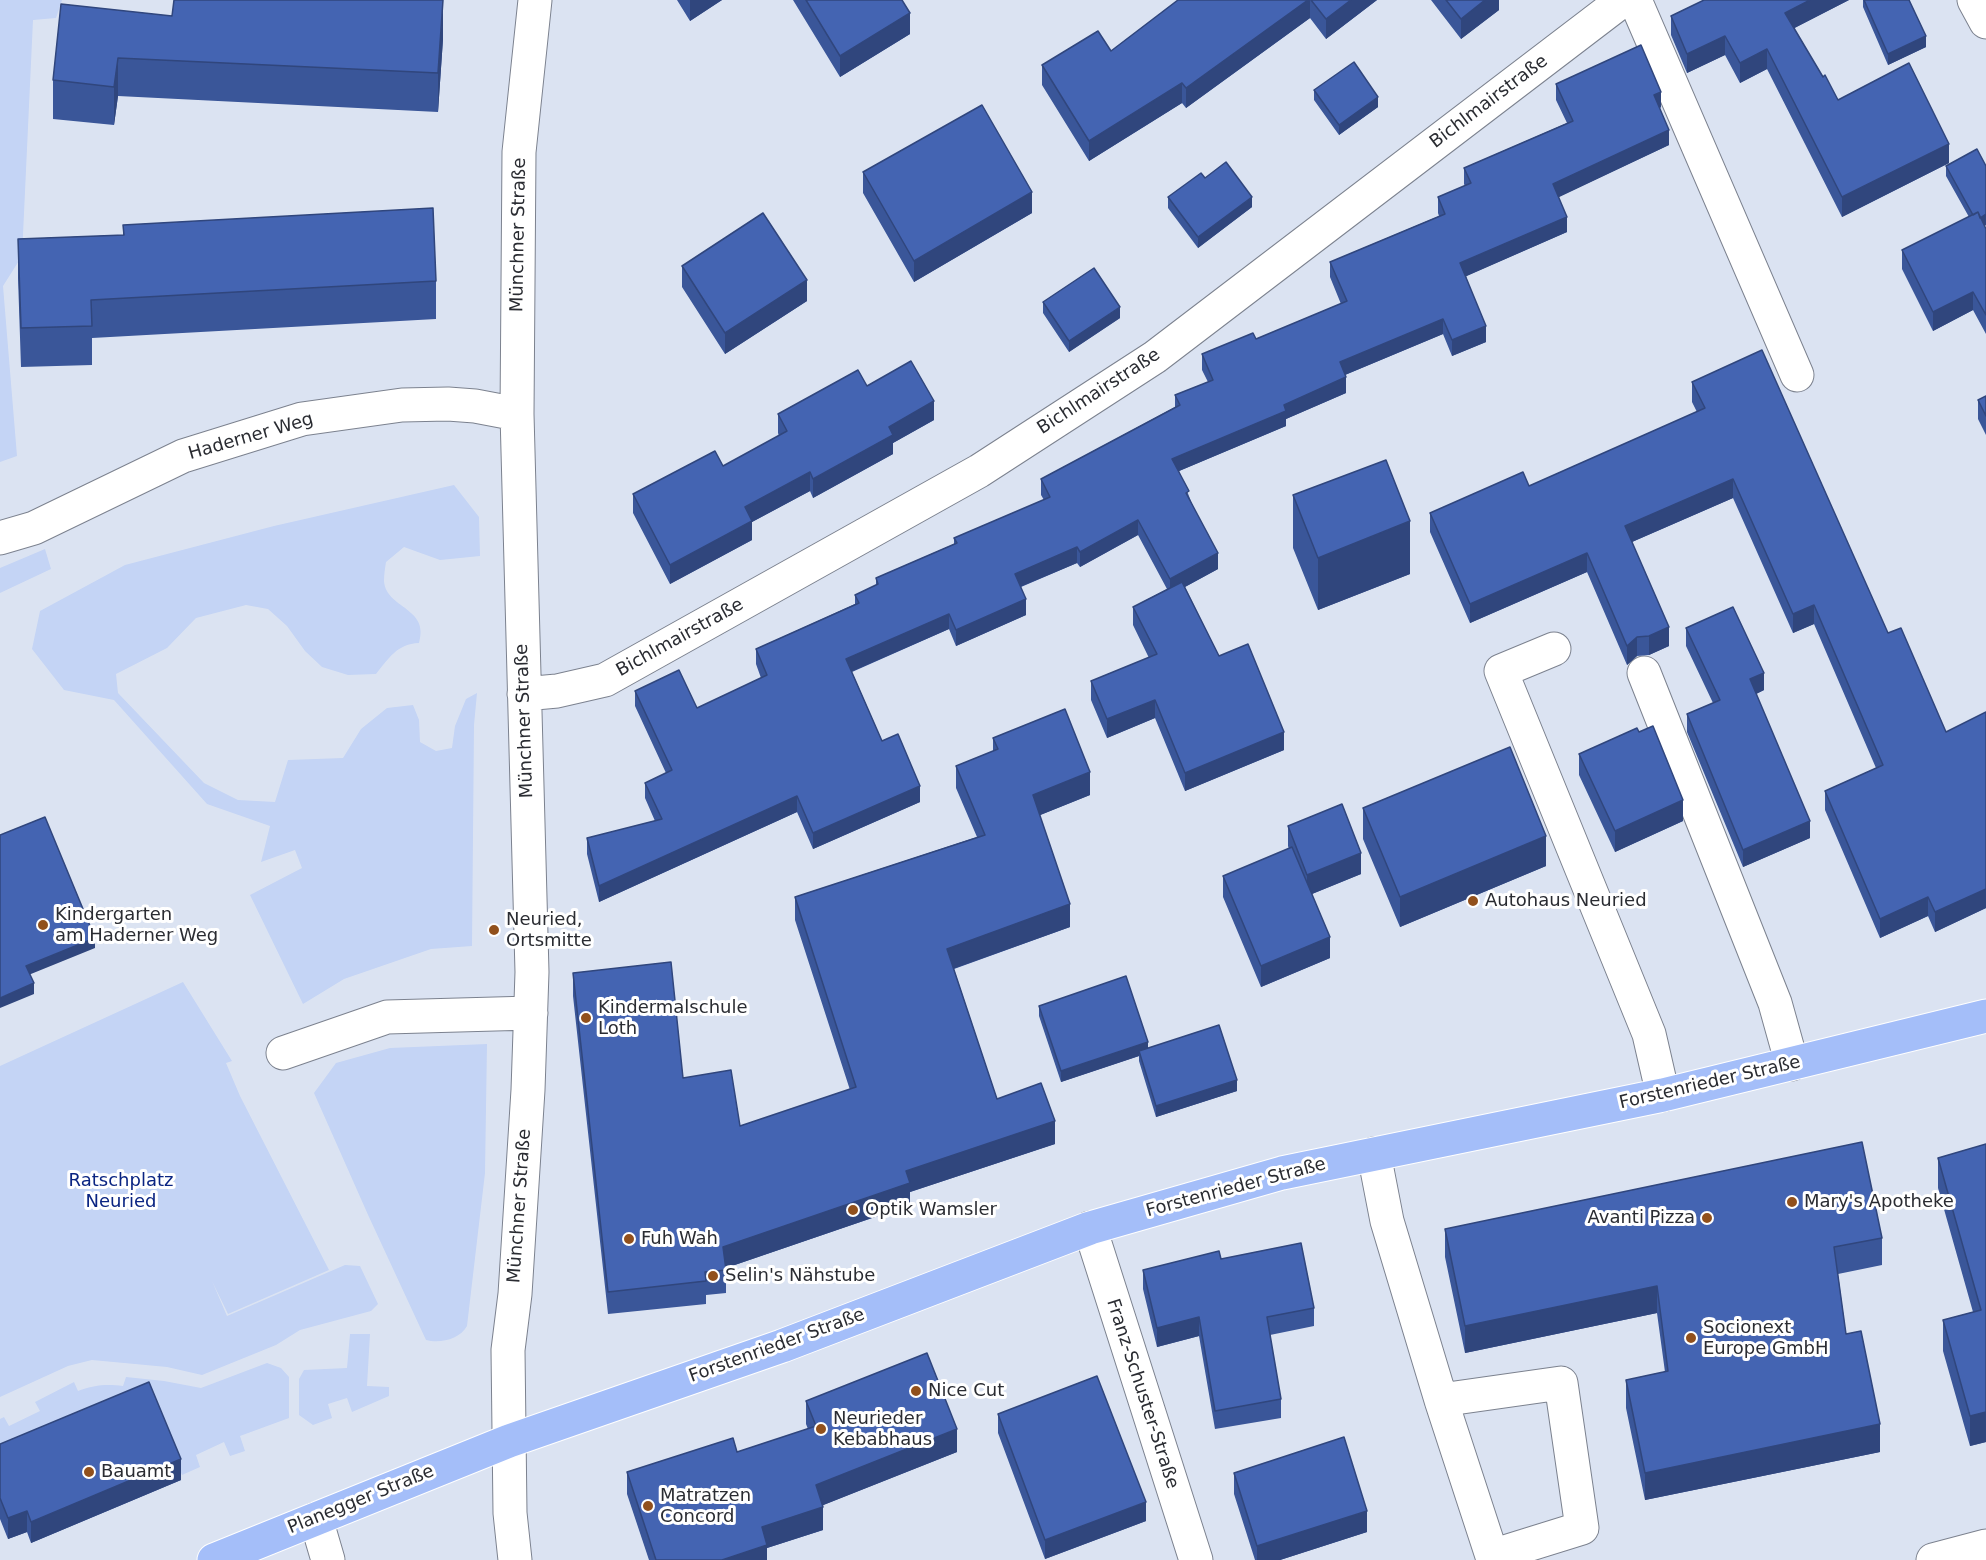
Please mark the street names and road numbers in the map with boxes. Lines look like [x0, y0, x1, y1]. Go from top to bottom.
street label: Bichlmairstraße [1426, 51, 1552, 153]
street label: Münchner Straße [507, 158, 531, 312]
street label: Bichlmairstraße [1034, 344, 1164, 440]
street label: Haderner Weg [186, 409, 316, 465]
street label: Bichlmairstraße [613, 594, 747, 682]
street label: Münchner Straße [512, 643, 538, 799]
street label: Forstenrieder Straße [1617, 1052, 1803, 1114]
street label: Münchner Straße [504, 1128, 536, 1284]
street label: Forstenrieder Straße [1144, 1154, 1328, 1222]
street label: Franz-Schuster-Straße [1101, 1296, 1183, 1492]
street label: Forstenrieder Straße [686, 1304, 868, 1388]
street label: Planegger Straße [285, 1461, 437, 1539]

